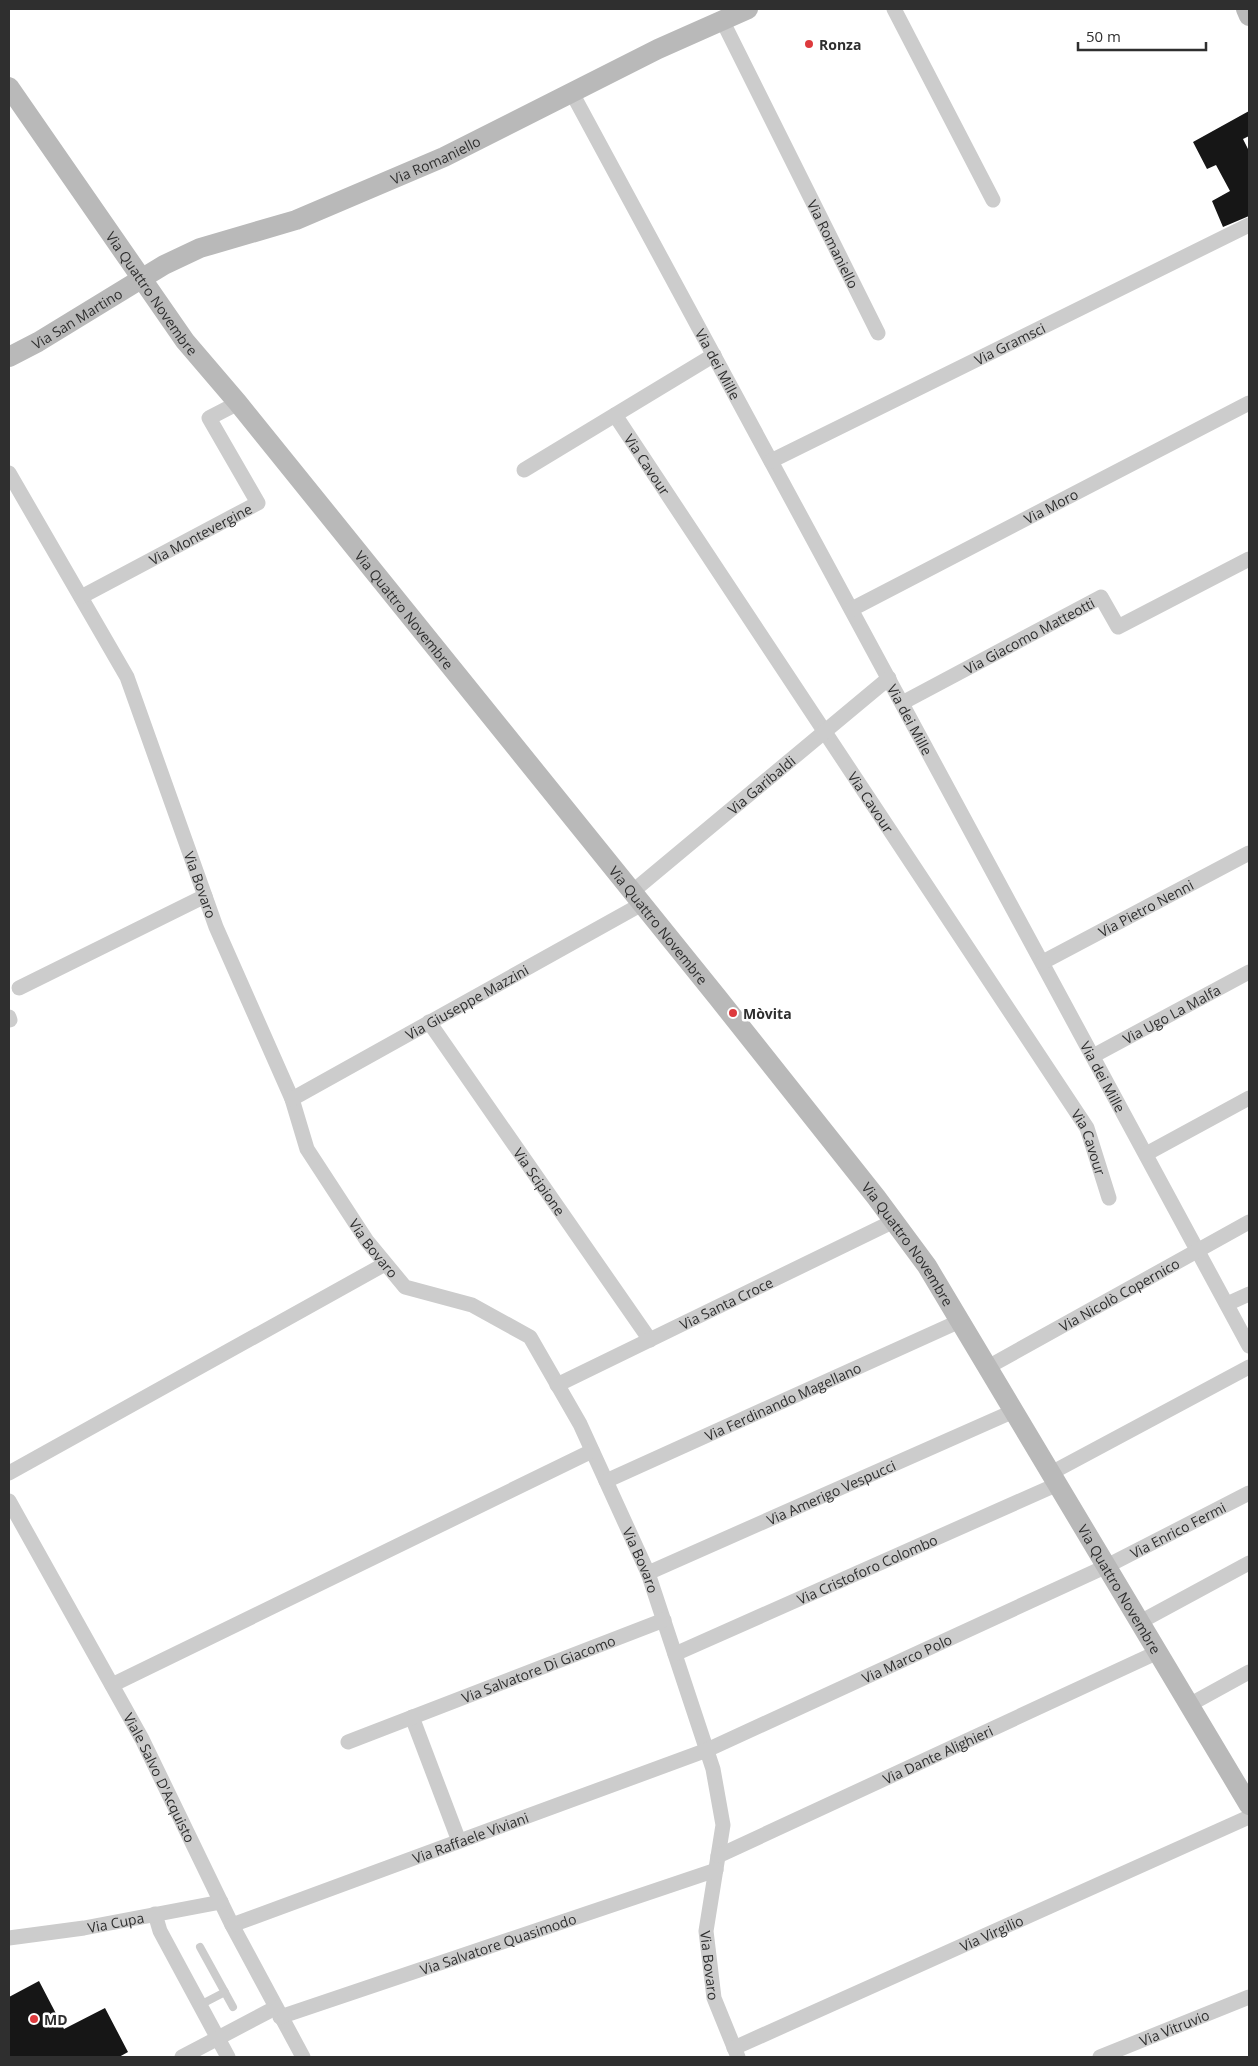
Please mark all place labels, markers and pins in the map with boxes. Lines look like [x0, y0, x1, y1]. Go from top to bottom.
place label: Ronza [819, 35, 861, 54]
marker: Ronza [803, 38, 815, 50]
place label: Mòvita [743, 1004, 792, 1023]
marker: Mòvita [727, 1007, 739, 1019]
place label: MD [44, 2010, 68, 2029]
marker: MD [28, 2013, 40, 2025]

